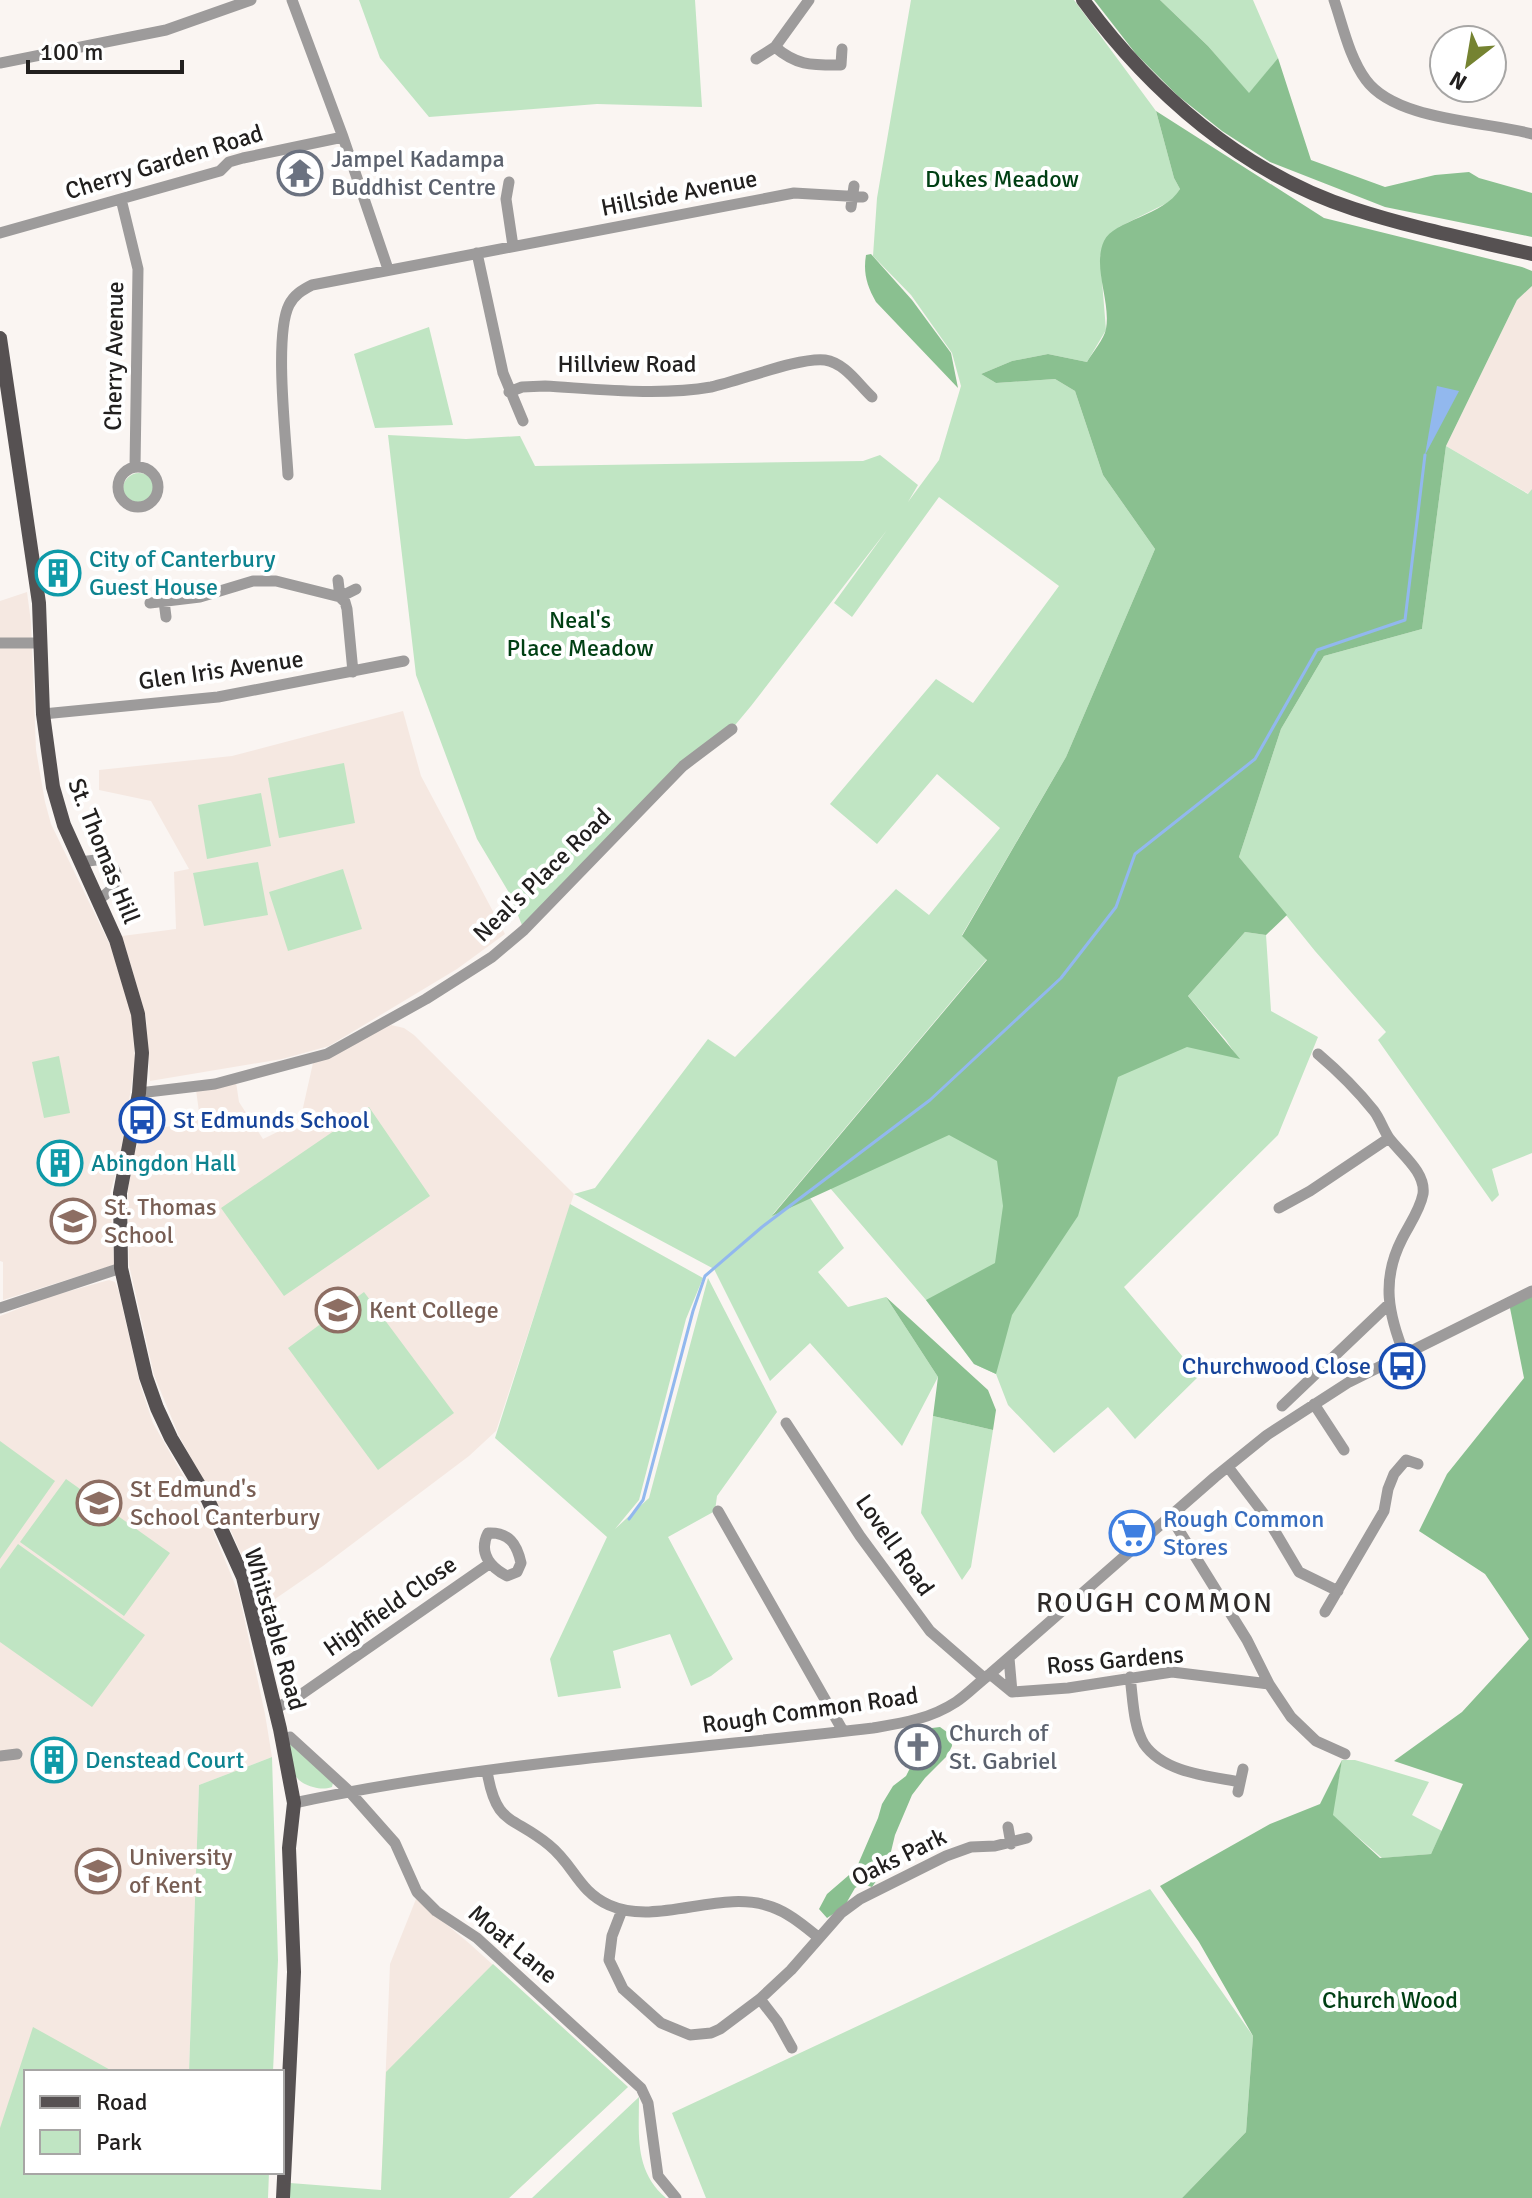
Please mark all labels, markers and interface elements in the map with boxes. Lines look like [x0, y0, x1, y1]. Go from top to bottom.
scale bar [28, 24, 182, 74]
north arrow [1428, 24, 1508, 104]
text: 100 m [40, 37, 103, 67]
text: N [1444, 65, 1471, 96]
street label: Cherry Garden Road [62, 118, 266, 206]
place label: Jampel Kadampa Buddhist Centre [331, 144, 505, 202]
temple icon: Jampel Kadampa Buddhist Centre [276, 149, 324, 197]
street label: Hillside Avenue [598, 163, 760, 223]
park label: Dukes Meadow [925, 164, 1079, 194]
street label: Cherry Avenue [98, 281, 130, 431]
street label: Hillview Road [557, 349, 697, 379]
place label: City of Canterbury Guest House [89, 544, 276, 602]
building icon: City of Canterbury Guest House [34, 549, 82, 597]
park label: Neal's Place Meadow [506, 605, 654, 663]
street label: Glen Iris Avenue [137, 644, 305, 696]
street label: St. Thomas Hill [61, 774, 147, 928]
street label: Neal's Place Road [467, 802, 617, 948]
bus stop icon: St Edmunds School [118, 1096, 166, 1144]
place label: St Edmunds School [173, 1105, 370, 1135]
building icon: Abingdon Hall [36, 1139, 84, 1187]
place label: Abingdon Hall [91, 1148, 236, 1178]
place label: St. Thomas School [104, 1192, 216, 1250]
school or university icon: St. Thomas School [49, 1197, 97, 1245]
school or university icon: Kent College [314, 1286, 362, 1334]
place label: Kent College [369, 1295, 499, 1325]
bus stop icon: Churchwood Close [1378, 1342, 1426, 1390]
place label: Churchwood Close [1182, 1351, 1371, 1381]
place label: St Edmund's School Canterbury [130, 1474, 320, 1532]
school or university icon: St Edmund's School Canterbury [75, 1479, 123, 1527]
street label: Lovell Road [849, 1488, 941, 1602]
place label: Rough Common Stores [1163, 1504, 1324, 1562]
supermarket icon: Rough Common Stores [1108, 1509, 1156, 1557]
street label: Whitstable Road [238, 1544, 312, 1714]
street label: Highfield Close [318, 1549, 462, 1663]
district label: ROUGH COMMON [1036, 1586, 1274, 1620]
street label: Ross Gardens [1045, 1639, 1185, 1681]
street label: Rough Common Road [700, 1680, 920, 1740]
place label: Church of St. Gabriel [949, 1718, 1057, 1776]
church icon: Church of St. Gabriel [894, 1723, 942, 1771]
building icon: Denstead Court [30, 1736, 78, 1784]
place label: Denstead Court [85, 1745, 244, 1775]
street label: Oaks Park [847, 1821, 951, 1893]
place label: University of Kent [129, 1842, 233, 1900]
school or university icon: University of Kent [74, 1847, 122, 1895]
street label: Moat Lane [462, 1898, 564, 1990]
park label: Church Wood [1322, 1985, 1458, 2015]
legend [24, 2070, 284, 2174]
text: Road [96, 2087, 147, 2117]
text: Park [96, 2127, 142, 2157]

